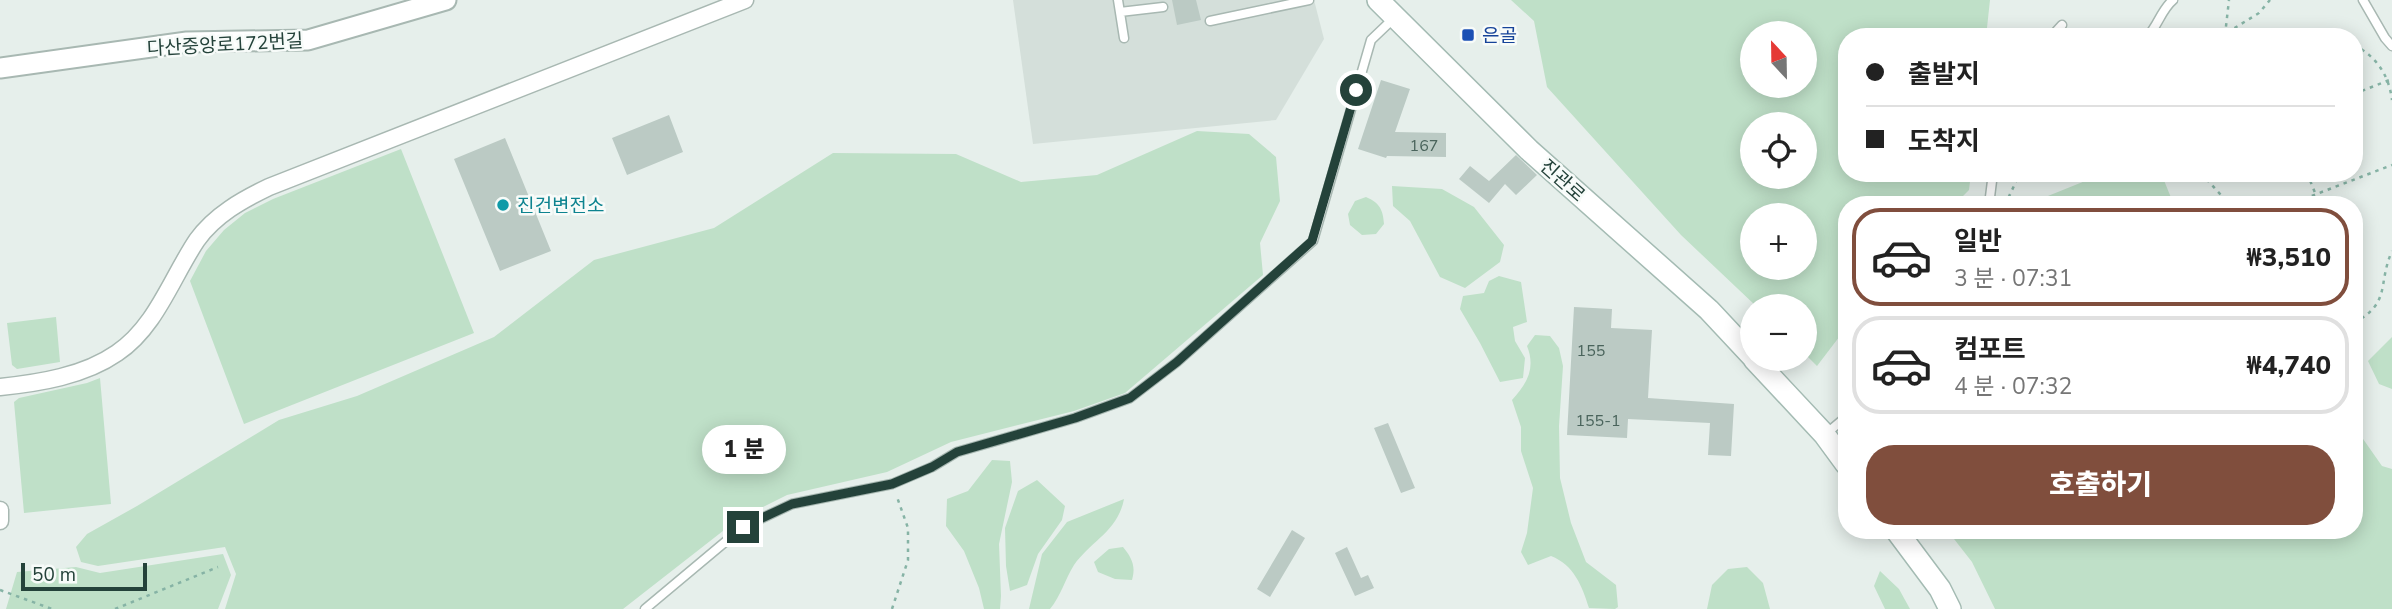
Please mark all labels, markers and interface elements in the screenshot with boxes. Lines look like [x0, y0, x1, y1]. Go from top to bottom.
north arrow [1740, 21, 1816, 98]
map controls [1740, 21, 1817, 371]
place label: 은골 [1482, 23, 1517, 49]
marker: 은골 [1460, 27, 1476, 43]
street label: 다산중앙로172번길 [146, 28, 304, 62]
text: 출발지 [1908, 57, 1980, 92]
route start [1340, 74, 1372, 106]
button: locate [1740, 112, 1817, 189]
text: 도착지 [1908, 124, 1980, 159]
house number: 167 [1410, 135, 1438, 157]
street label: 진관로 [1534, 154, 1591, 208]
place label: 진건변전소 [517, 193, 604, 219]
marker: 진건변전소 [495, 197, 511, 213]
button: + [1740, 203, 1817, 280]
text: 일반 [1954, 224, 2002, 259]
icon: car [1870, 226, 1933, 289]
text: ₩3,510 [2246, 240, 2331, 275]
text: 3 분 · 07:31 [1954, 263, 2072, 294]
button: − [1740, 294, 1817, 371]
text: 컴포트 [1954, 332, 2026, 367]
icon: car [1870, 334, 1933, 397]
house number: 155 [1577, 340, 1605, 362]
text: ₩4,740 [2246, 348, 2331, 383]
text: 4 분 · 07:32 [1954, 371, 2072, 402]
house number: 155-1 [1575, 410, 1621, 432]
callout: 1 분 [701, 426, 785, 475]
text: 1 분 [723, 434, 765, 465]
button: 호출하기 [1866, 445, 2335, 525]
route end [727, 511, 759, 543]
scale bar [21, 560, 147, 592]
text: 50 m [32, 562, 76, 588]

